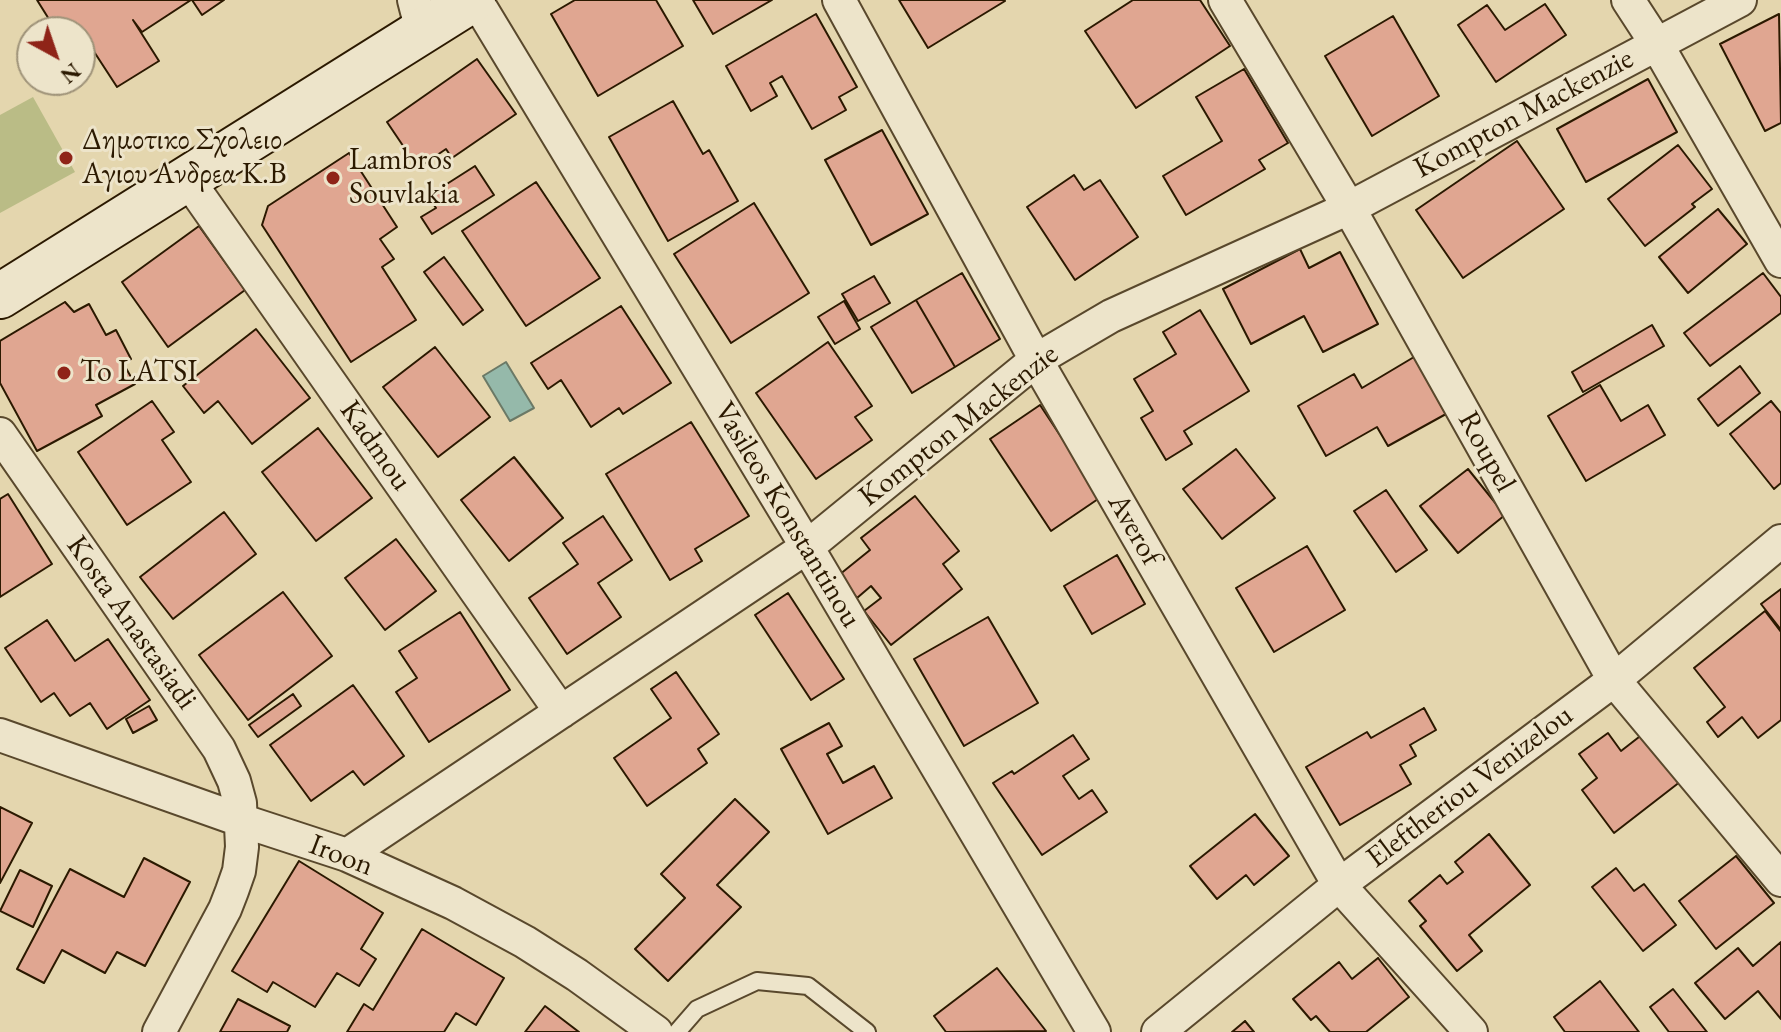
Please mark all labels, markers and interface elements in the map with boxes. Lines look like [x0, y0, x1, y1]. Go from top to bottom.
north arrow [16, 16, 96, 96]
street label: Kompton Mackenzie [1408, 41, 1640, 187]
text: N [54, 56, 87, 90]
place label: Δημοτικο Σχολειο Αγιου Ανδρεα Κ.Β [82, 123, 287, 194]
place label: Lambros Souvlakia [349, 143, 459, 214]
marker: Δημοτικο Σχολειο Αγιου Ανδρεα Κ.Β [57, 149, 75, 167]
marker: Lambros Souvlakia [324, 169, 342, 187]
street label: Kompton Mackenzie [852, 337, 1066, 515]
place label: To LATSI [80, 355, 197, 391]
marker: To LATSI [55, 364, 73, 382]
street label: Kadmou [331, 394, 419, 498]
street label: Vasileos Konstantinou [705, 396, 869, 634]
street label: Roupel [1449, 405, 1523, 499]
street label: Averof [1099, 488, 1169, 572]
street label: Kosta Anastasiadi [58, 529, 204, 717]
street label: Eleftheriou Venizelou [1360, 698, 1580, 876]
street label: Iroon [304, 827, 378, 885]

